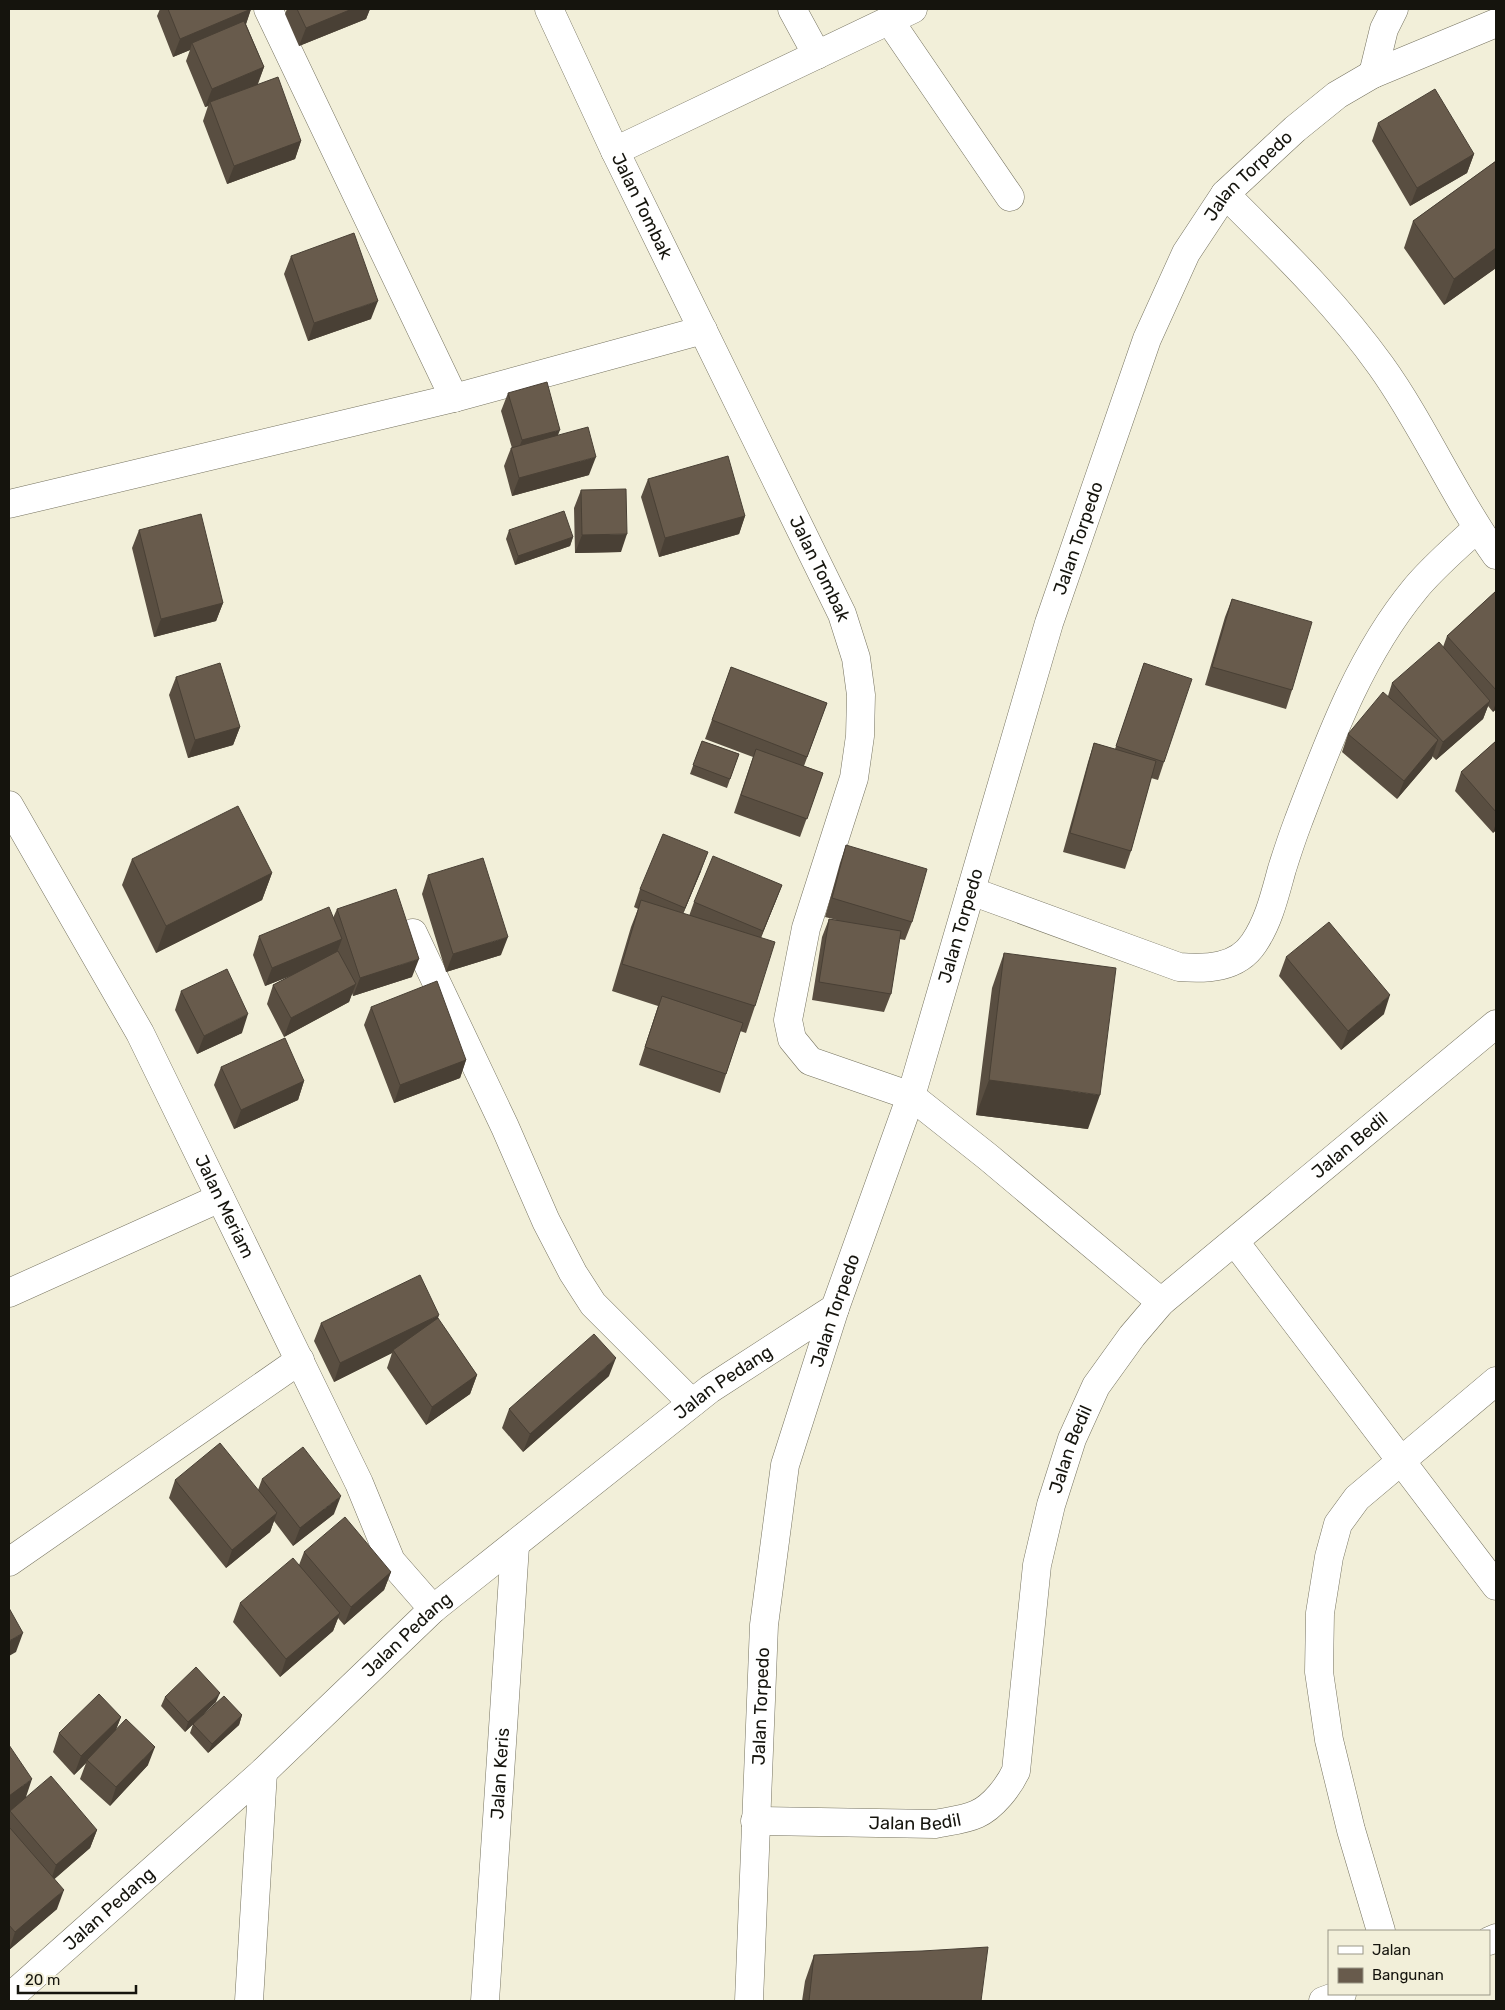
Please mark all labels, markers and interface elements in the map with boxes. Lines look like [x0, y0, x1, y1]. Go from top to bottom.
street label: Jalan Torpedo [1199, 126, 1297, 225]
street label: Jalan Tombak [607, 149, 678, 263]
street label: Jalan Torpedo [1049, 479, 1108, 598]
street label: Jalan Tombak [785, 512, 855, 625]
street label: Jalan Torpedo [934, 866, 988, 986]
street label: Jalan Bedil [1307, 1107, 1392, 1183]
street label: Jalan Meriam [190, 1151, 259, 1262]
street label: Jalan Torpedo [806, 1251, 864, 1370]
street label: Jalan Pedang [670, 1341, 777, 1424]
street label: Jalan Bedil [1044, 1402, 1097, 1496]
street label: Jalan Pedang [358, 1587, 456, 1682]
street label: Jalan Torpedo [747, 1647, 774, 1766]
street label: Jalan Keris [486, 1727, 514, 1820]
street label: Jalan Bedil [869, 1808, 963, 1835]
street label: Jalan Pedang [59, 1863, 159, 1955]
legend [1328, 1930, 1490, 1995]
text: Jalan [1372, 1941, 1411, 1959]
scale bar [18, 1962, 135, 1994]
text: Bangunan [1372, 1966, 1444, 1984]
text: 20 m [25, 1971, 60, 1989]

